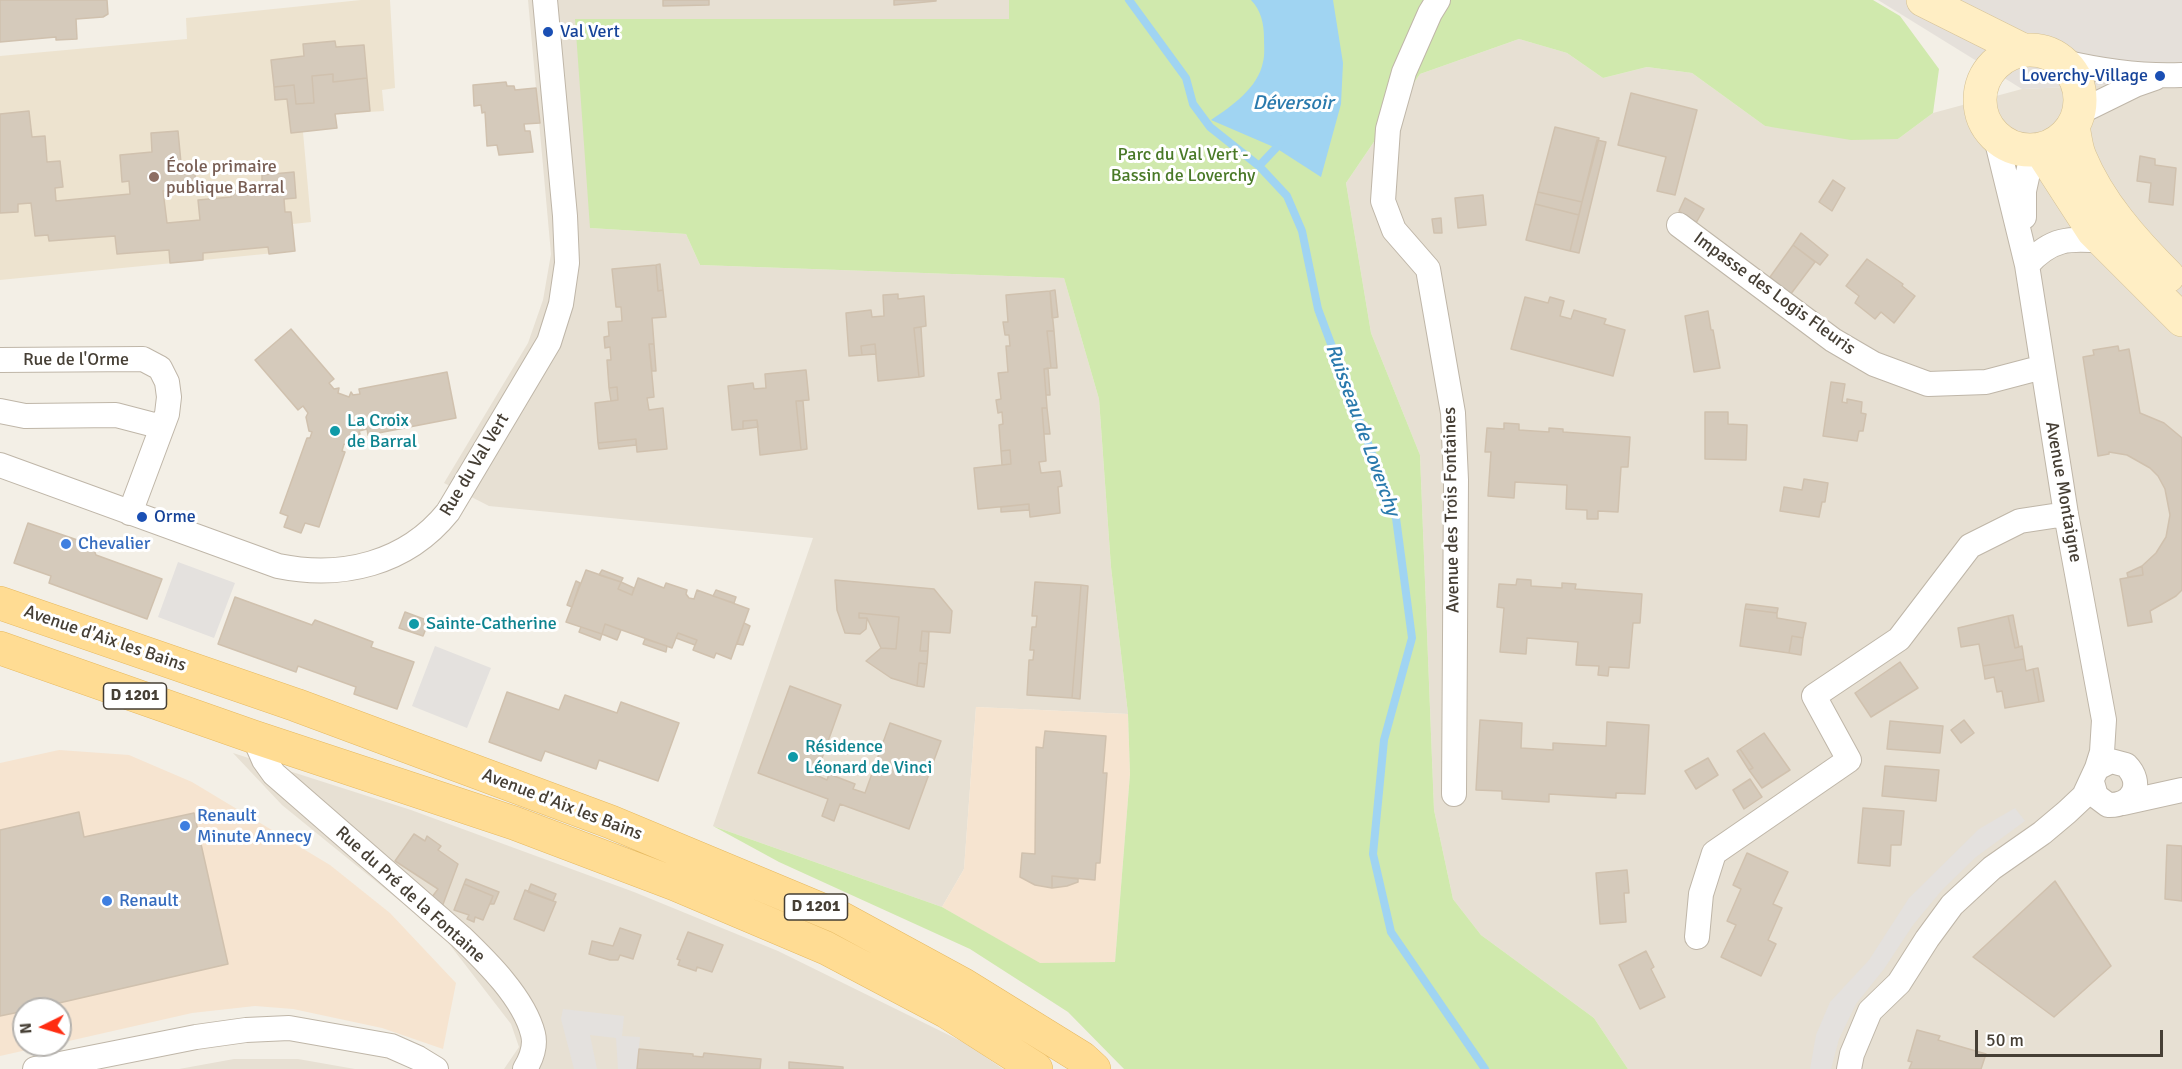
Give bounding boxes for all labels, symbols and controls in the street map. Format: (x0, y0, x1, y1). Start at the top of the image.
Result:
place label: Val Vert (560, 21, 620, 43)
marker: Val Vert (541, 25, 555, 39)
place label: Loverchy-Village (2021, 65, 2148, 87)
marker: Loverchy-Village (2153, 69, 2167, 83)
water label: Déversoir (1253, 92, 1333, 116)
park label: Parc du Val Vert - Bassin de Loverchy (1111, 144, 1255, 186)
place label: École primaire publique Barral (166, 156, 285, 198)
marker: École primaire publique Barral (147, 170, 161, 184)
street label: Impasse des Logis Fleuris (1689, 228, 1859, 360)
water label: Ruisseau de Loverchy (1320, 341, 1404, 519)
street label: Rue de l'Orme (23, 349, 129, 371)
street label: Avenue des Trois Fontaines (1439, 407, 1465, 613)
place label: La Croix de Barral (347, 410, 417, 452)
street label: Rue du Val Vert (436, 410, 514, 520)
street label: Avenue Montaigne (2040, 420, 2086, 564)
marker: La Croix de Barral (328, 424, 342, 438)
place label: Orme (154, 506, 196, 528)
marker: Orme (135, 510, 149, 524)
place label: Chevalier (78, 533, 150, 555)
marker: Chevalier (59, 537, 73, 551)
street label: Avenue d'Aix les Bains (21, 601, 189, 677)
place label: Sainte-Catherine (426, 613, 557, 635)
marker: Sainte-Catherine (407, 617, 421, 631)
road number: D 1201 (104, 683, 166, 709)
place label: Résidence Léonard de Vinci (805, 736, 932, 778)
marker: Résidence Léonard de Vinci (786, 750, 800, 764)
street label: Avenue d'Aix les Bains (479, 764, 645, 846)
place label: Renault Minute Annecy (197, 805, 312, 848)
marker: Renault Minute Annecy (178, 819, 192, 833)
street label: Rue du Pré de la Fontaine (331, 822, 489, 968)
place label: Renault (119, 890, 179, 912)
marker: Renault (100, 894, 114, 908)
road number: D 1201 (784, 894, 848, 920)
north arrow (12, 997, 72, 1057)
scale bar (1978, 1018, 2166, 1056)
text: N (16, 1022, 37, 1035)
text: 50 m (1986, 1029, 2024, 1051)

